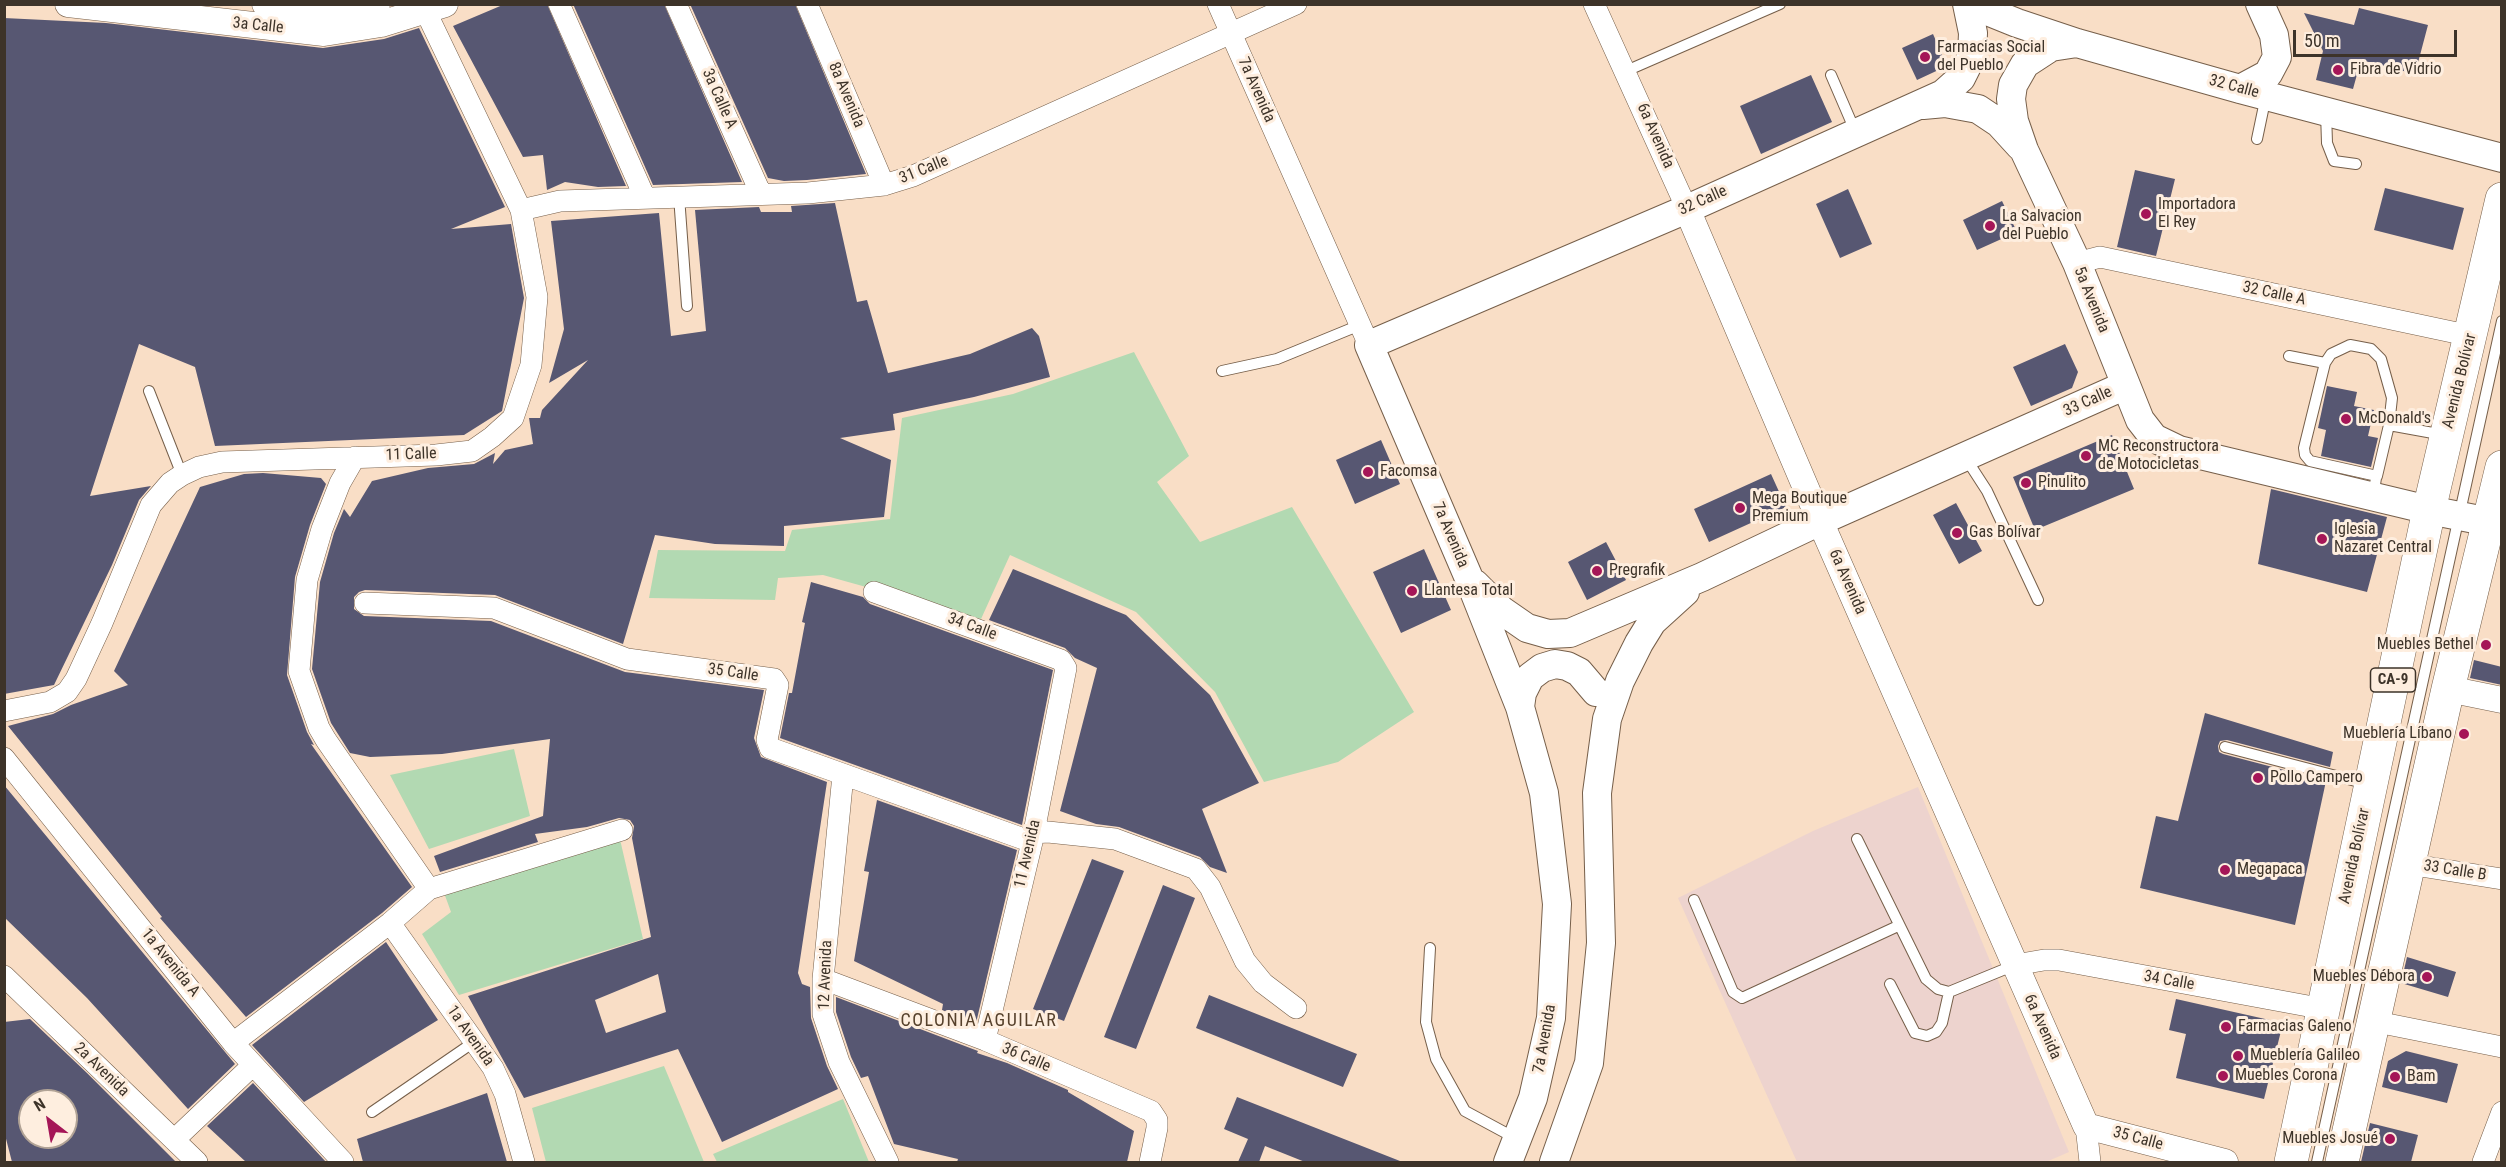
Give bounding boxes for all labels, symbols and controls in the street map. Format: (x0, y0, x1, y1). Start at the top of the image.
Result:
street label: 3a Calle (232, 14, 284, 38)
scale bar (2296, 18, 2460, 56)
text: 50 m (2304, 30, 2339, 51)
place label: Farmacias Social del Pueblo (1937, 38, 2045, 76)
marker: Farmacias Social del Pueblo (1918, 50, 1932, 64)
street label: 7a Avenida (1233, 54, 1279, 126)
street label: 8a Avenida (824, 59, 868, 131)
place label: Fibra de Vidrio (2350, 60, 2441, 80)
marker: Fibra de Vidrio (2331, 63, 2345, 77)
street label: 3a Calle A (697, 66, 741, 132)
street label: 32 Calle (2207, 71, 2261, 103)
street label: 6a Avenida (1632, 100, 1678, 172)
street label: 31 Calle (897, 152, 951, 188)
street label: 32 Calle (1676, 182, 1730, 220)
place label: Importadora El Rey (2158, 195, 2236, 233)
place label: La Salvacion del Pueblo (2002, 207, 2082, 245)
marker: Importadora El Rey (2139, 207, 2153, 221)
marker: La Salvacion del Pueblo (1983, 219, 1997, 233)
street label: 5a Avenida (2069, 264, 2113, 336)
street label: 32 Calle A (2241, 278, 2307, 310)
street label: Avenida Bolívar (2439, 332, 2481, 430)
street label: 33 Calle (2061, 383, 2115, 421)
place label: McDonald's (2358, 409, 2431, 429)
marker: McDonald's (2339, 412, 2353, 426)
place label: MC Reconstructora de Motocicletas (2098, 437, 2219, 475)
street label: 11 Calle (385, 445, 437, 465)
marker: MC Reconstructora de Motocicletas (2079, 449, 2093, 463)
place label: Facomsa (1380, 462, 1438, 482)
marker: Facomsa (1361, 465, 1375, 479)
place label: Pinulito (2038, 473, 2086, 493)
marker: Pinulito (2019, 476, 2033, 490)
place label: Mega Boutique Premium (1752, 489, 1847, 527)
street label: 7a Avenida (1428, 499, 1472, 571)
marker: Mega Boutique Premium (1733, 501, 1747, 515)
place label: Iglesia Nazaret Central (2334, 520, 2432, 558)
place label: Gas Bolívar (1969, 523, 2041, 543)
marker: Gas Bolívar (1950, 526, 1964, 540)
marker: Iglesia Nazaret Central (2315, 532, 2329, 546)
street label: 6a Avenida (1824, 546, 1870, 618)
place label: Pregrafik (1609, 561, 1665, 581)
marker: Pregrafik (1590, 564, 1604, 578)
place label: Llantesa Total (1424, 581, 1513, 601)
marker: Llantesa Total (1405, 584, 1419, 598)
street label: 34 Calle (945, 609, 999, 645)
place label: Muebles Bethel (2377, 635, 2474, 655)
marker: Muebles Bethel (2479, 638, 2493, 652)
street label: 35 Calle (706, 660, 760, 686)
road number: CA-9 (2370, 668, 2416, 692)
place label: Mueblería Líbano (2343, 724, 2452, 744)
marker: Mueblería Líbano (2457, 727, 2471, 741)
place label: Pollo Campero (2270, 768, 2363, 788)
marker: Pollo Campero (2251, 771, 2265, 785)
street label: Avenida Bolívar (2336, 806, 2374, 906)
street label: 11 Avenida (1011, 818, 1045, 890)
street label: 33 Calle B (2422, 857, 2488, 885)
place label: Megapaca (2237, 860, 2303, 880)
marker: Megapaca (2218, 863, 2232, 877)
street label: 1a Avenida A (137, 925, 203, 1001)
street label: 12 Avenida (815, 940, 837, 1010)
street label: 34 Calle (2142, 967, 2196, 995)
place label: Muebles Débora (2313, 967, 2415, 987)
marker: Muebles Débora (2420, 970, 2434, 984)
street label: 6a Avenida (2019, 991, 2065, 1063)
street label: 1a Avenida (442, 1002, 498, 1070)
street label: 7a Avenida (1530, 1003, 1560, 1075)
district label: COLONIA AGUILAR (901, 1010, 1057, 1032)
place label: Farmacias Galeno (2238, 1017, 2351, 1037)
marker: Farmacias Galeno (2219, 1020, 2233, 1034)
street label: 2a Avenida (69, 1039, 133, 1101)
street label: 36 Calle (999, 1039, 1053, 1077)
place label: Mueblería Galileo (2250, 1046, 2360, 1066)
marker: Mueblería Galileo (2231, 1049, 2245, 1063)
place label: Muebles Corona (2235, 1066, 2338, 1086)
place label: Bam (2407, 1067, 2435, 1087)
marker: Muebles Corona (2216, 1069, 2230, 1083)
marker: Bam (2388, 1070, 2402, 1084)
north arrow (18, 1089, 78, 1149)
text: N (30, 1094, 49, 1116)
street label: 35 Calle (2111, 1123, 2165, 1155)
place label: Muebles Josué (2282, 1129, 2378, 1149)
marker: Muebles Josué (2383, 1132, 2397, 1146)

